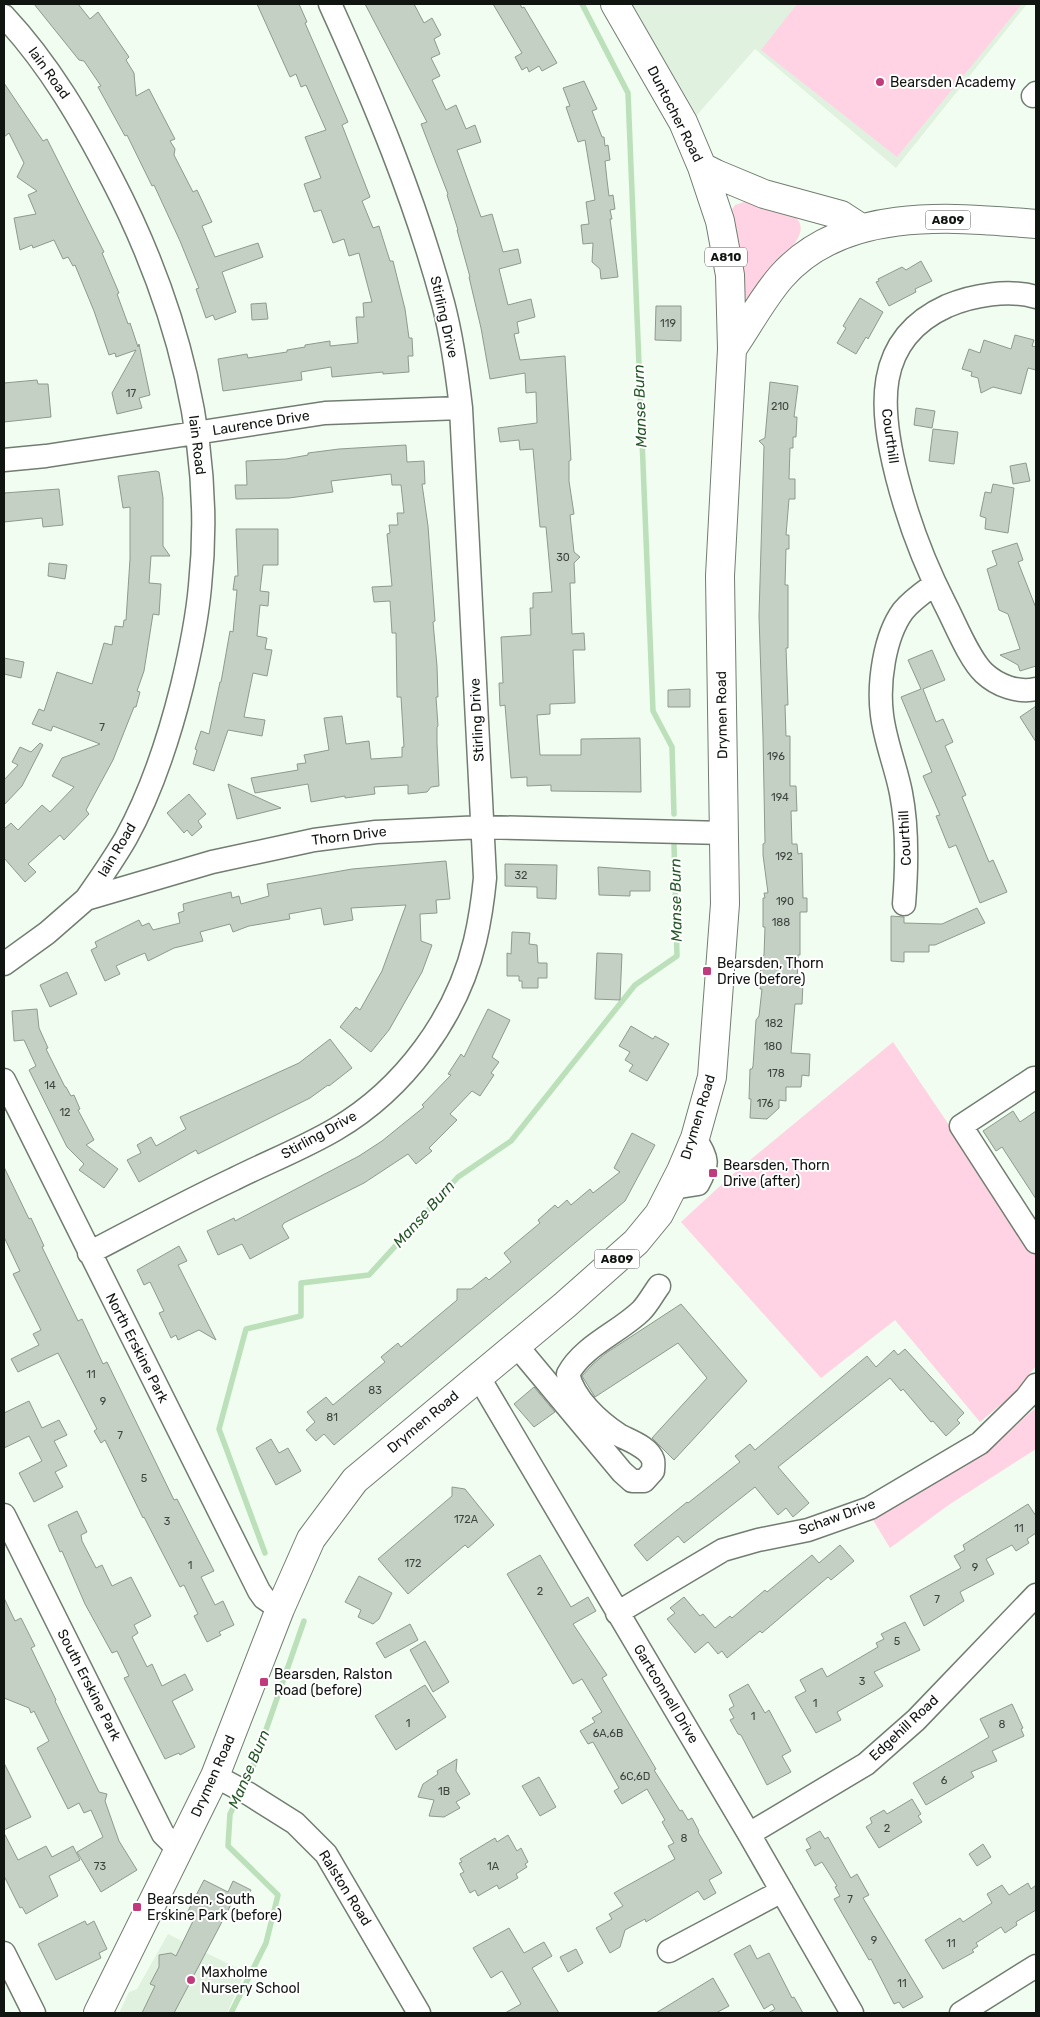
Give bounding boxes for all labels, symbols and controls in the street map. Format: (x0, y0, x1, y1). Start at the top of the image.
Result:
street label: Iain Road (24, 44, 74, 102)
street label: Duntocher Road (643, 63, 707, 165)
place label: Bearsden Academy (890, 74, 1016, 91)
marker: Bearsden Academy (874, 76, 886, 88)
road number: A809 (926, 210, 970, 230)
road number: A810 (705, 248, 747, 266)
street label: Stirling Drive (426, 274, 462, 360)
house number: 119 (660, 317, 676, 330)
water label: Manse Burn (630, 364, 650, 448)
house number: 17 (126, 387, 137, 400)
house number: 210 (771, 400, 789, 413)
street label: Laurence Drive (211, 407, 311, 439)
street label: Courthill (878, 407, 902, 465)
street label: Iain Road (185, 414, 209, 476)
house number: 30 (556, 551, 570, 564)
street label: Drymen Road (713, 671, 731, 759)
street label: Stirling Drive (466, 678, 488, 762)
house number: 7 (99, 721, 105, 734)
house number: 196 (767, 750, 785, 763)
house number: 194 (771, 791, 789, 804)
street label: Courthill (895, 810, 915, 866)
street label: Iain Road (94, 820, 140, 880)
street label: Thorn Drive (311, 823, 388, 849)
house number: 192 (775, 850, 793, 863)
water label: Manse Burn (666, 858, 686, 942)
house number: 32 (514, 869, 528, 882)
house number: 190 (776, 895, 794, 908)
house number: 188 (772, 916, 790, 929)
place label: Bearsden, Thorn Drive (before) (717, 955, 824, 988)
marker: Bearsden, Thorn Drive (before) (701, 965, 713, 977)
house number: 182 (765, 1017, 783, 1030)
house number: 180 (764, 1040, 782, 1053)
house number: 178 (767, 1067, 785, 1080)
street label: Drymen Road (677, 1072, 719, 1162)
house number: 14 (44, 1079, 56, 1092)
house number: 176 (757, 1097, 774, 1110)
house number: 12 (59, 1106, 71, 1119)
street label: Stirling Drive (278, 1107, 360, 1163)
place label: Bearsden, Thorn Drive (after) (723, 1157, 830, 1190)
marker: Bearsden, Thorn Drive (after) (707, 1167, 719, 1179)
water label: Manse Burn (389, 1177, 459, 1251)
road number: A809 (594, 1250, 640, 1268)
street label: North Erskine Park (102, 1290, 172, 1406)
house number: 11 (86, 1368, 96, 1381)
house number: 83 (368, 1384, 382, 1397)
street label: Drymen Road (384, 1387, 462, 1457)
house number: 9 (100, 1395, 106, 1408)
house number: 81 (326, 1411, 338, 1424)
house number: 7 (117, 1429, 123, 1442)
house number: 5 (141, 1472, 148, 1485)
street label: Schaw Drive (796, 1495, 878, 1539)
house number: 172A (454, 1513, 479, 1526)
house number: 3 (164, 1515, 171, 1528)
house number: 11 (1014, 1522, 1024, 1535)
house number: 172 (405, 1557, 421, 1570)
house number: 1 (188, 1559, 192, 1572)
house number: 9 (972, 1561, 978, 1574)
house number: 2 (537, 1585, 543, 1598)
house number: 7 (934, 1593, 940, 1606)
street label: South Erskine Park (53, 1626, 125, 1744)
house number: 5 (894, 1635, 901, 1648)
street label: Gartconnell Drive (630, 1641, 702, 1747)
place label: Bearsden, Ralston Road (before) (274, 1666, 392, 1699)
house number: 3 (859, 1675, 866, 1688)
marker: Bearsden, Ralston Road (before) (258, 1676, 270, 1688)
street label: Edgehill Road (866, 1692, 942, 1764)
house number: 1 (813, 1697, 817, 1710)
house number: 1 (751, 1710, 755, 1723)
house number: 1 (406, 1717, 410, 1730)
house number: 8 (999, 1718, 1006, 1731)
water label: Manse Burn (224, 1727, 274, 1811)
house number: 6A,6B (593, 1727, 623, 1740)
street label: Drymen Road (187, 1732, 239, 1820)
house number: 6C,6D (620, 1770, 650, 1783)
house number: 6 (941, 1774, 948, 1787)
house number: 1B (438, 1785, 450, 1798)
house number: 2 (884, 1822, 890, 1835)
house number: 8 (681, 1832, 688, 1845)
street label: Ralston Road (315, 1847, 375, 1929)
house number: 73 (94, 1860, 107, 1873)
house number: 1A (487, 1860, 500, 1873)
place label: Bearsden, South Erskine Park (before) (147, 1891, 282, 1924)
house number: 7 (847, 1893, 853, 1906)
marker: Bearsden, South Erskine Park (before) (131, 1901, 143, 1913)
house number: 9 (871, 1934, 877, 1947)
house number: 11 (946, 1937, 956, 1950)
place label: Maxholme Nursery School (201, 1964, 300, 1997)
marker: Maxholme Nursery School (185, 1974, 197, 1986)
house number: 11 (897, 1977, 907, 1990)

